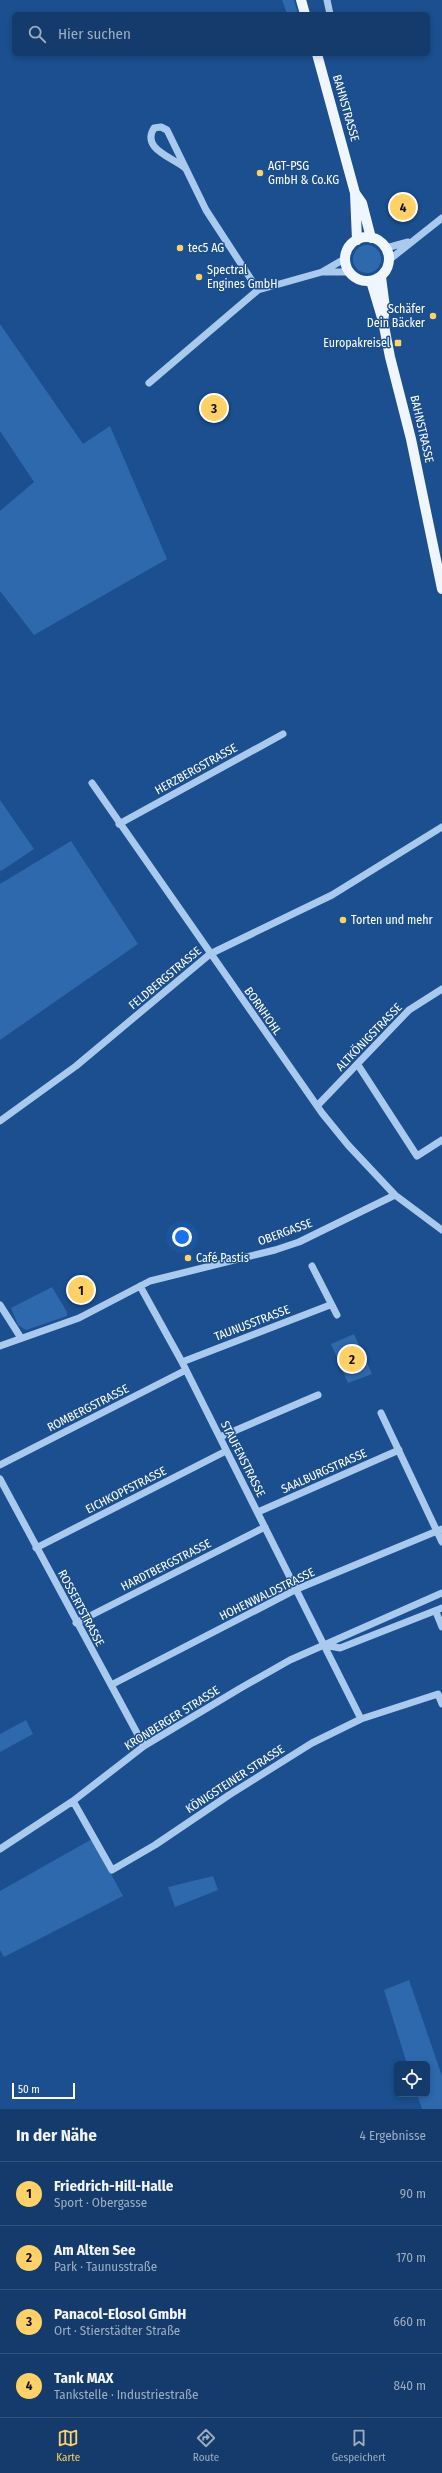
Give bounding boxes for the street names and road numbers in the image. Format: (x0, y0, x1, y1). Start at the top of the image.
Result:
street label: BAHNSTRASSE (330, 73, 362, 143)
street label: BAHNSTRASSE (407, 394, 437, 464)
street label: HERZBERGSTRASSE (152, 740, 240, 797)
street label: FELDBERGSTRASSE (126, 943, 204, 1012)
street label: BORNHOHL (241, 984, 285, 1038)
street label: ALTKÖNIGSTRASSE (332, 999, 405, 1074)
street label: OBERGASSE (256, 1216, 314, 1248)
street label: TAUNUSSTRASSE (212, 1302, 292, 1344)
street label: ROMBERGSTRASSE (45, 1381, 131, 1435)
street label: STAUFENSTRASSE (218, 1419, 268, 1500)
street label: SAALBURGSTRASSE (279, 1446, 369, 1496)
street label: EICHKOPFSTRASSE (83, 1463, 169, 1516)
street label: HARDTBERGSTRASSE (119, 1536, 214, 1594)
street label: HOHENWALDSTRASSE (217, 1565, 317, 1623)
street label: ROSSERTSTRASSE (55, 1567, 107, 1649)
street label: KRONBERGER STRASSE (122, 1683, 222, 1753)
street label: KÖNIGSTEINER STRASSE (182, 1740, 287, 1816)

